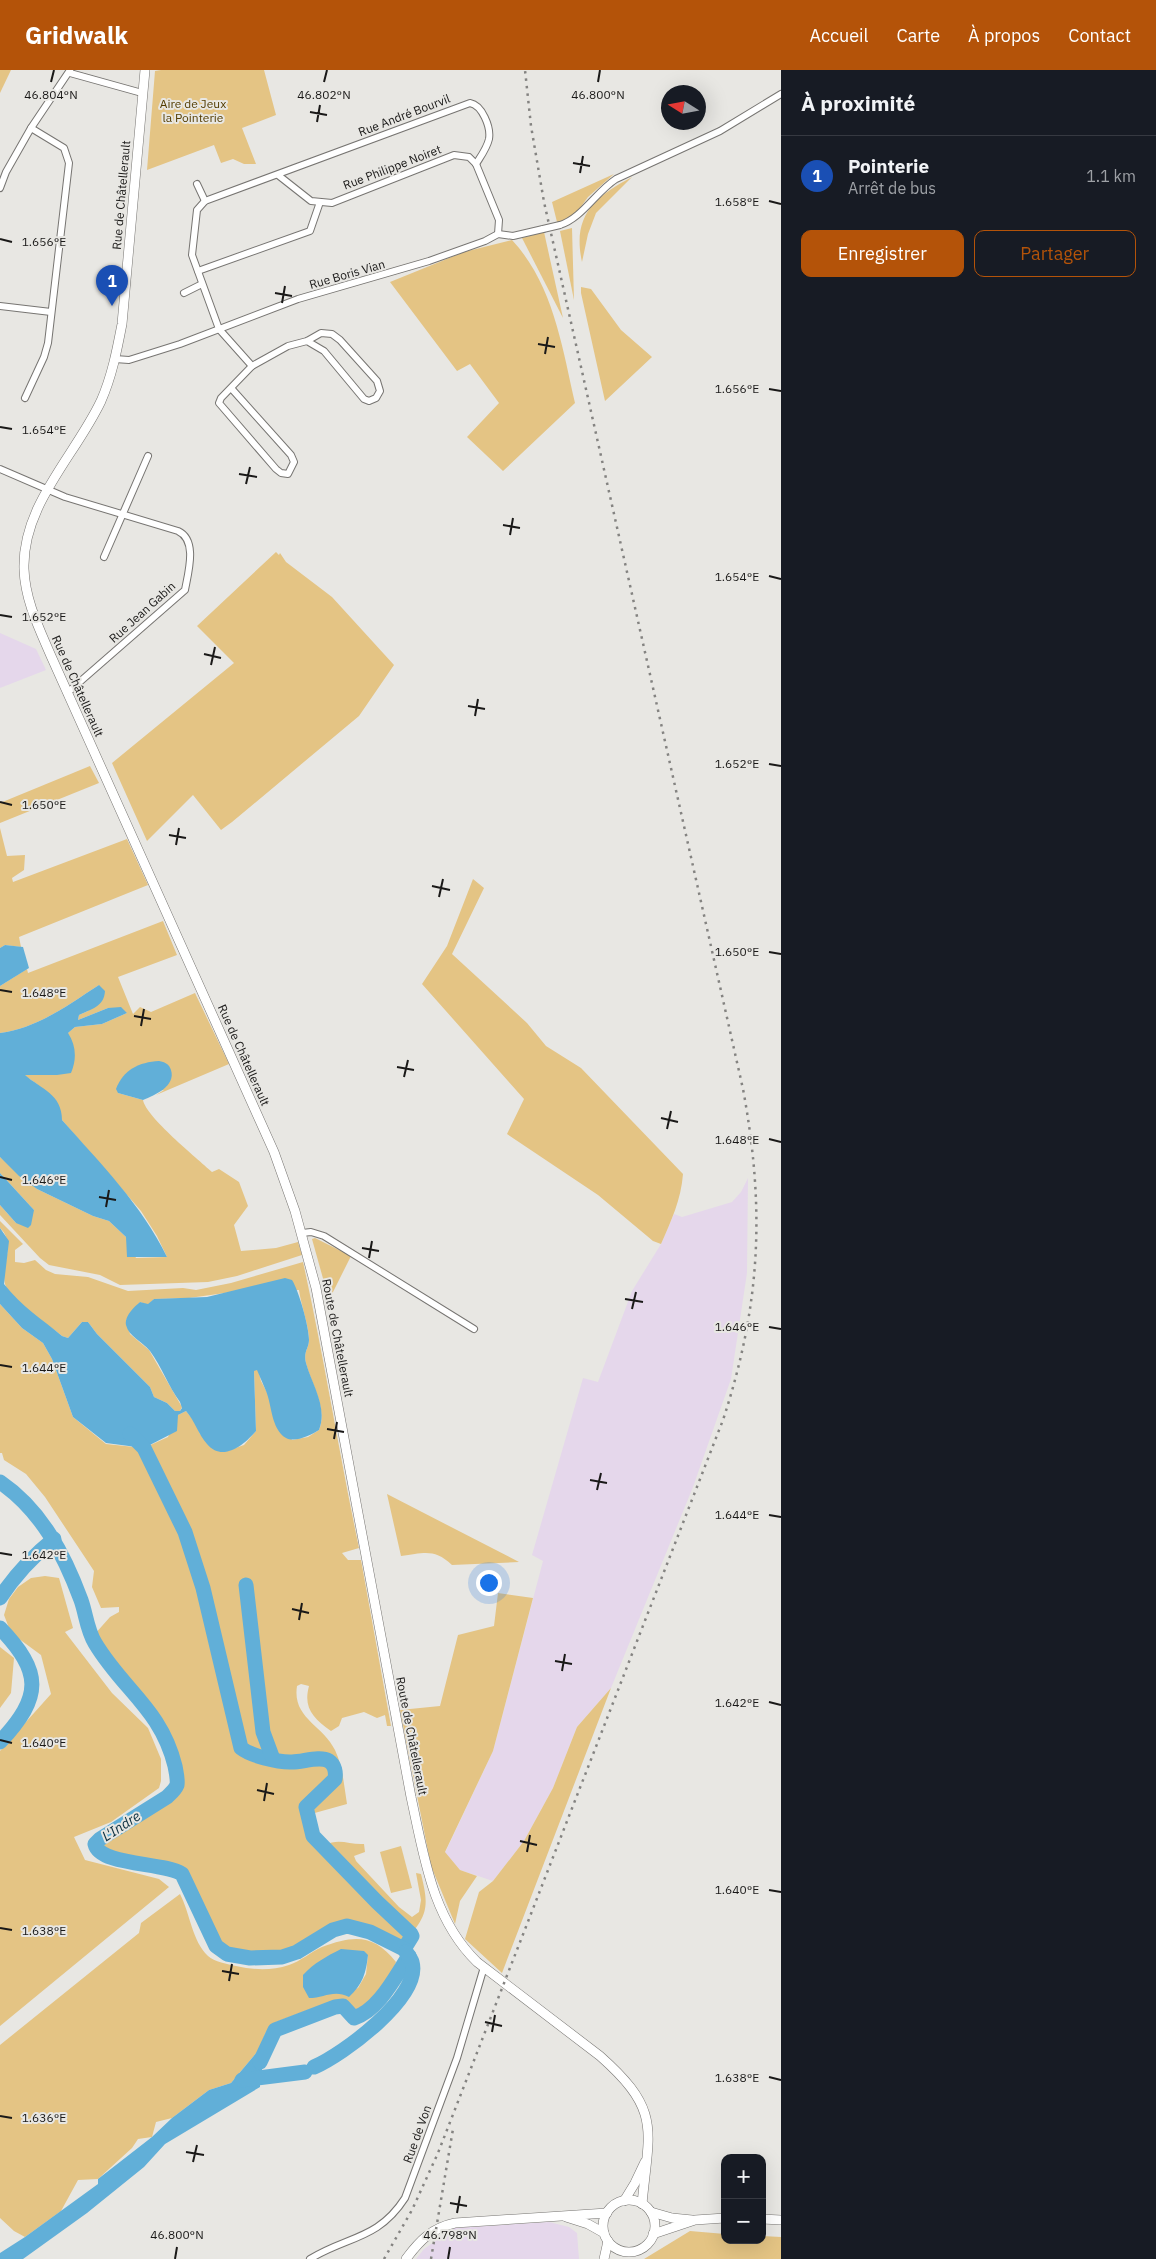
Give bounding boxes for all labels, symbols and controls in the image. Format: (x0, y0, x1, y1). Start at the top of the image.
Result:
text: Gridwalk (25, 19, 128, 51)
text: Accueil (809, 24, 868, 47)
text: Carte (896, 24, 940, 47)
text: À propos (968, 24, 1040, 47)
text: Contact (1068, 24, 1131, 47)
north arrow (661, 85, 706, 130)
text: 46.804°N (24, 87, 78, 102)
text: 46.802°N (297, 87, 351, 102)
text: 46.800°N (571, 87, 625, 102)
text: À proximité (801, 89, 915, 117)
street label: Rue André Bourvil (356, 91, 452, 139)
park label: Aire de Jeux la Pointerie (160, 96, 226, 125)
street label: Rue de Châtellerault (109, 140, 133, 250)
street label: Rue Philippe Noiret (341, 141, 443, 193)
text: Pointerie (848, 154, 929, 178)
text: 1 (812, 166, 822, 186)
text: 1.1 km (1086, 166, 1136, 186)
text: Arrêt de bus (848, 178, 936, 198)
text: 1.658°E (715, 194, 759, 209)
button: Enregistrer (801, 230, 964, 277)
button: Partager (974, 230, 1136, 277)
text: 1.656°E (22, 234, 66, 249)
street label: Rue Boris Vian (307, 256, 387, 292)
pin: 1 (96, 265, 128, 306)
text: 1.656°E (715, 381, 759, 396)
text: 1.654°E (22, 422, 66, 437)
text: 1.654°E (715, 569, 759, 584)
street label: Rue Jean Gabin (106, 578, 178, 646)
text: 1.652°E (22, 609, 66, 624)
street label: Rue de Châtellerault (49, 633, 107, 739)
text: 1.652°E (715, 756, 759, 771)
text: 1.650°E (22, 797, 66, 812)
text: 1.650°E (715, 944, 759, 959)
text: 1.648°E (22, 985, 66, 1000)
street label: Rue de Châtellerault (215, 1002, 273, 1108)
text: 1.648°E (715, 1132, 759, 1147)
text: 1.646°E (22, 1172, 66, 1187)
street label: Route de Châtellerault (319, 1277, 357, 1399)
text: 1.646°E (715, 1319, 759, 1334)
text: 1.644°E (22, 1360, 66, 1375)
text: 1.644°E (715, 1507, 759, 1522)
text: 1.642°E (22, 1547, 66, 1562)
your location (476, 1570, 502, 1596)
street label: Route de Châtellerault (393, 1675, 431, 1797)
text: 1.642°E (715, 1695, 759, 1710)
text: 1.640°E (22, 1735, 66, 1750)
water label: L'Indre (98, 1807, 144, 1845)
text: 1.640°E (715, 1882, 759, 1897)
text: 1.638°E (22, 1923, 66, 1938)
text: 1.638°E (715, 2070, 759, 2085)
street label: Rue de Von (400, 2103, 434, 2165)
text: 1.636°E (22, 2110, 66, 2125)
map controls (721, 2154, 766, 2244)
button: + (721, 2154, 766, 2199)
button: − (721, 2199, 766, 2244)
text: 46.800°N (150, 2227, 204, 2242)
text: 46.798°N (423, 2227, 477, 2242)

